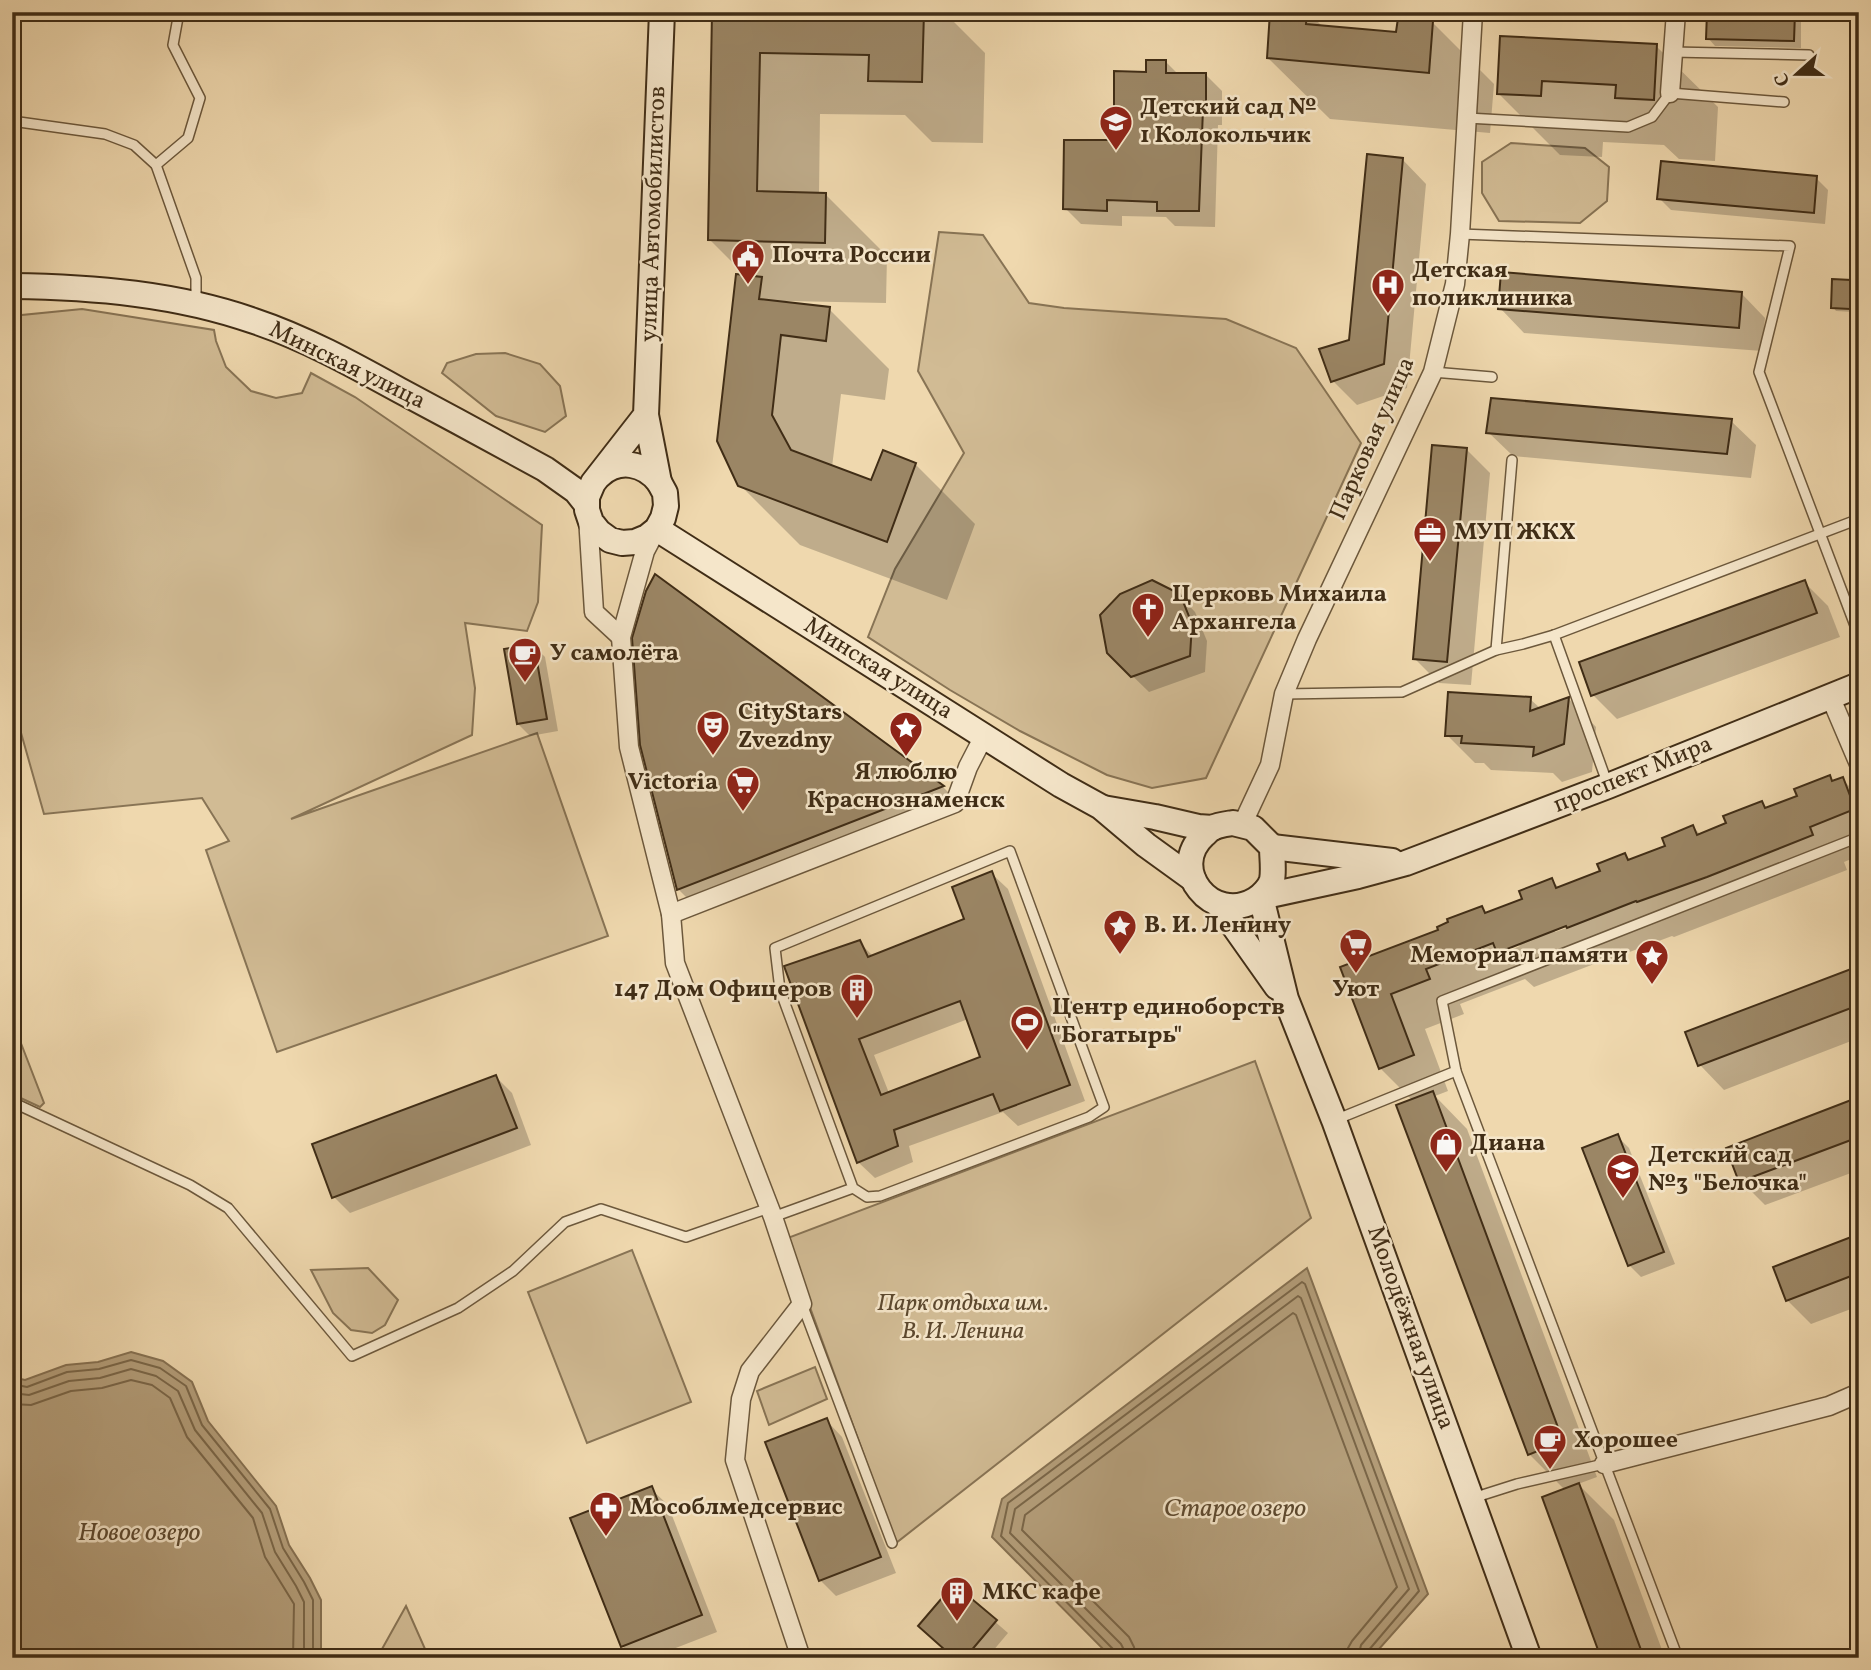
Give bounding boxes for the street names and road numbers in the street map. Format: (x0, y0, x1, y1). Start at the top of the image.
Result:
street label: улица Автомобилистов (633, 85, 675, 343)
street label: Минская улица (263, 313, 431, 419)
street label: Парковая улица (1322, 352, 1424, 526)
street label: Минская улица (797, 609, 959, 729)
street label: проспект Мира (1548, 728, 1718, 822)
street label: Молодёжная улица (1357, 1221, 1463, 1435)

